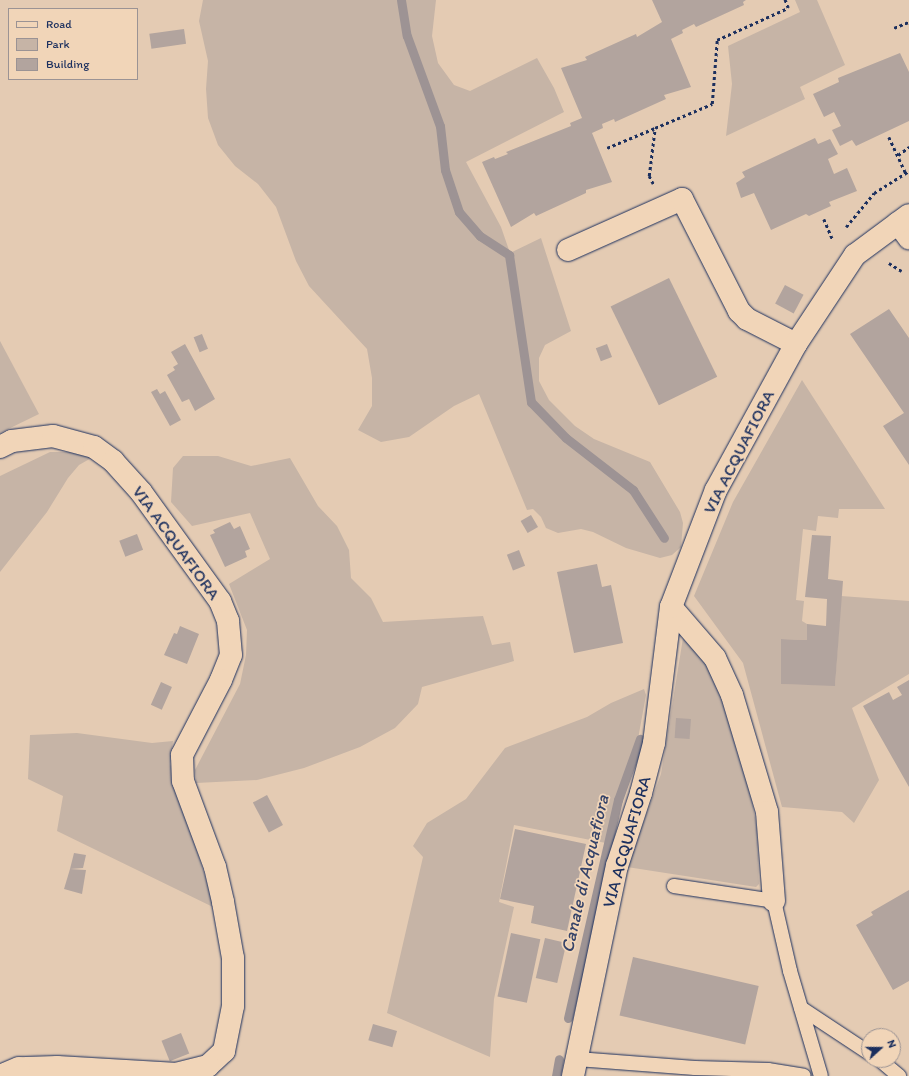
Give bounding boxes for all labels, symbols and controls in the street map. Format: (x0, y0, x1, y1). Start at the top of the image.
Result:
legend (8, 8, 138, 80)
text: Road (46, 17, 72, 31)
text: Park (46, 37, 70, 51)
text: Building (46, 57, 89, 71)
street label: VIA ACQUAFIORA (699, 387, 779, 517)
street label: VIA ACQUAFIORA (128, 482, 224, 604)
street label: VIA ACQUAFIORA (599, 774, 655, 910)
water label: Canale di Acquafiora (556, 793, 614, 955)
north arrow (861, 1028, 901, 1068)
text: N (884, 1038, 899, 1050)

